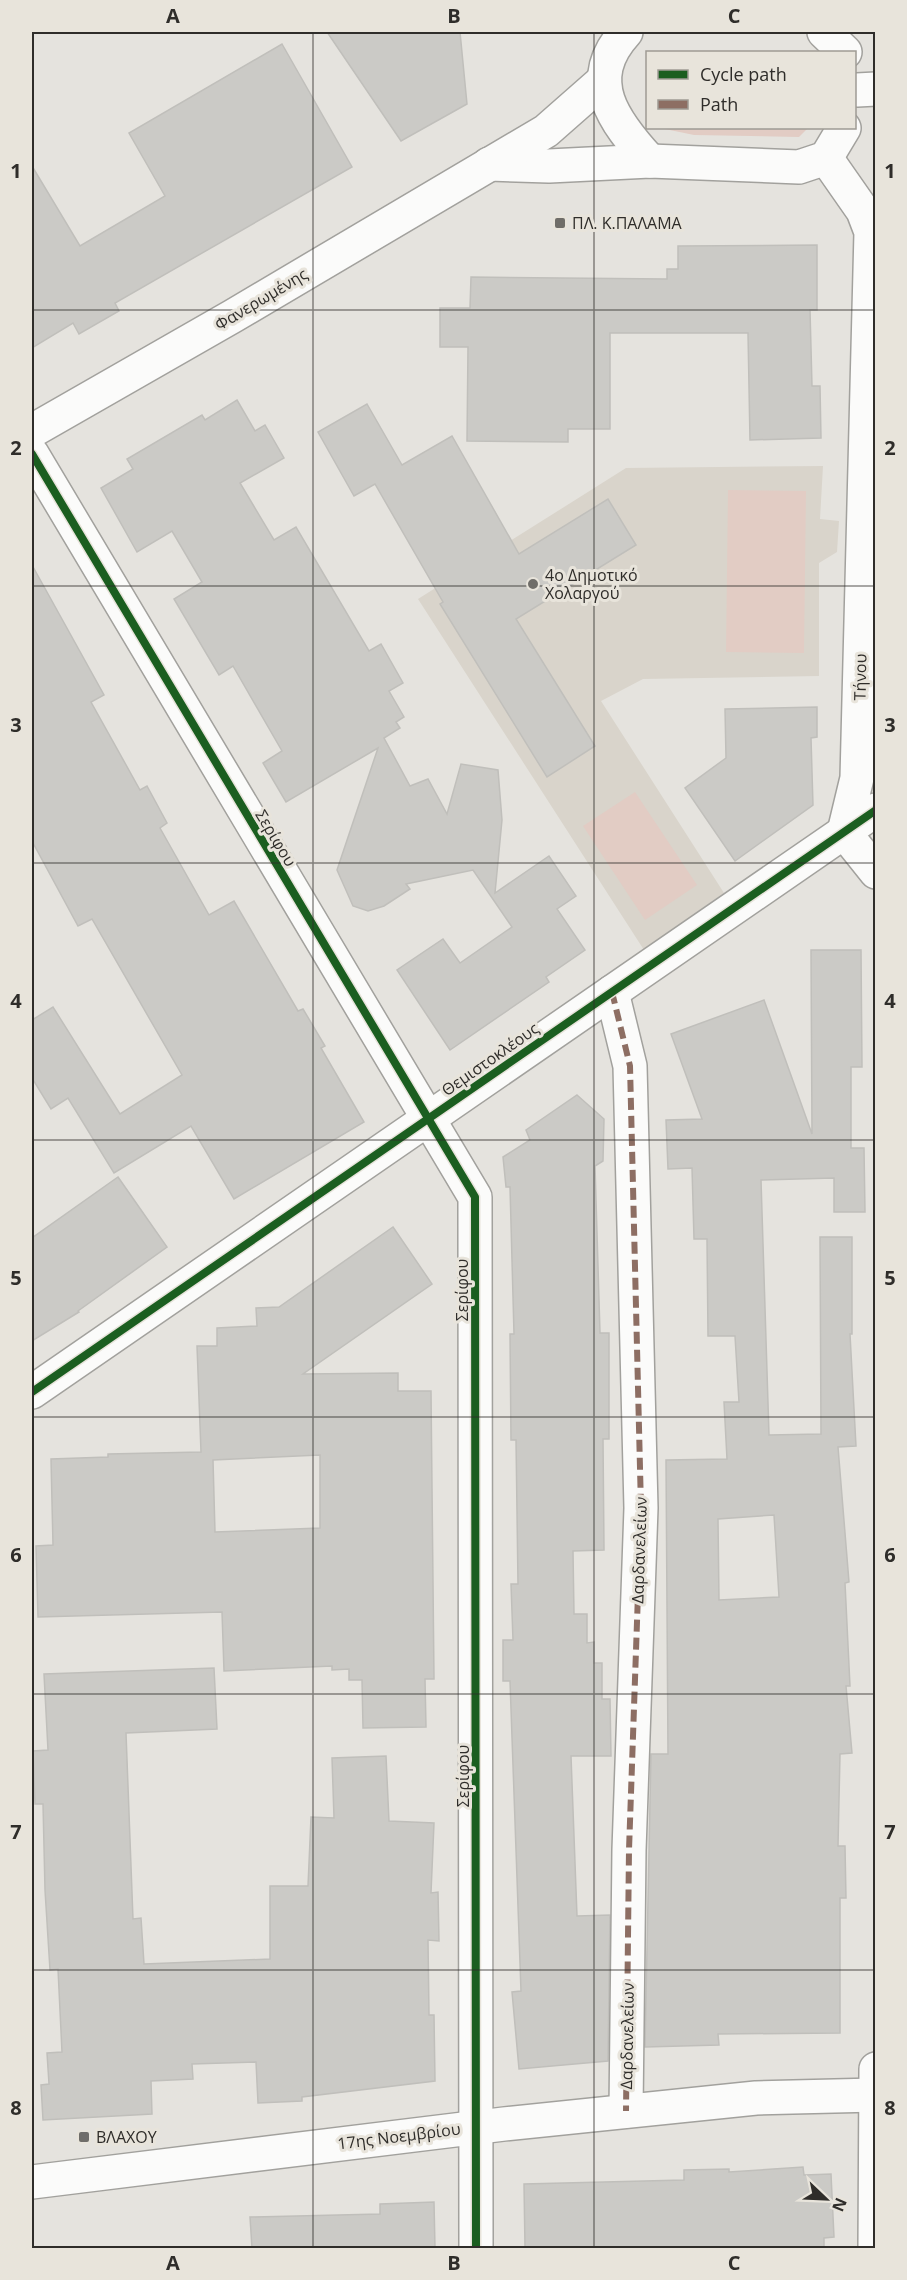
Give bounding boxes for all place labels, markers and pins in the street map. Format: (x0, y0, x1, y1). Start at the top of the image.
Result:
place label: ΠΛ. Κ.ΠΑΛΑΜΑ (572, 212, 683, 234)
marker: ΠΛ. Κ.ΠΑΛΑΜΑ (553, 216, 567, 230)
place label: 4ο Δημοτικό Χολαργού (545, 564, 638, 604)
marker: 4ο Δημοτικό Χολαργού (526, 577, 540, 591)
place label: ΒΛΑΧΟΥ (96, 2126, 157, 2148)
marker: ΒΛΑΧΟΥ (77, 2130, 91, 2144)

